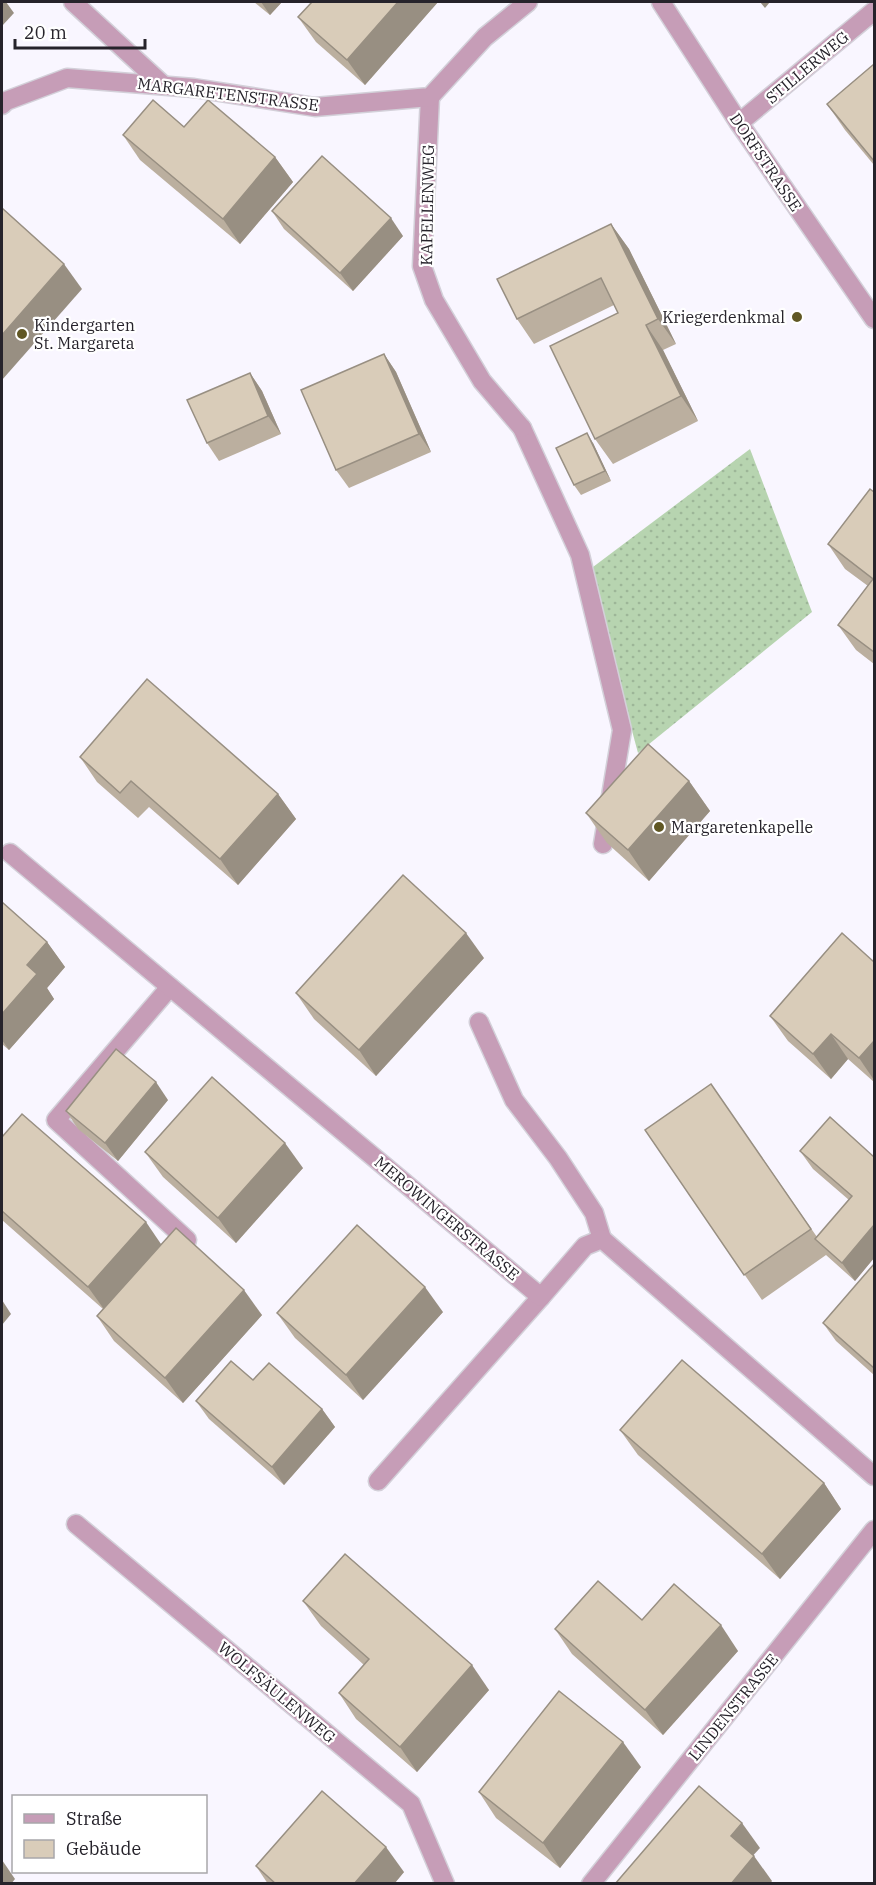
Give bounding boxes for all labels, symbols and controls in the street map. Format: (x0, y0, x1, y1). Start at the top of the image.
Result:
scale bar (15, 12, 146, 50)
text: 20 m (24, 21, 67, 44)
street label: STILLERWEG (761, 27, 853, 107)
street label: MARGARETENSTRASSE (136, 73, 320, 115)
street label: DORFSTRASSE (726, 109, 806, 215)
street label: KAPELLENWEG (416, 144, 438, 266)
place label: Kriegerdenkmal (662, 307, 785, 327)
marker: Kriegerdenkmal (790, 310, 804, 324)
place label: Kindergarten St. Margareta (34, 315, 135, 353)
marker: Kindergarten St. Margareta (15, 327, 29, 341)
place label: Margaretenkapelle (671, 817, 813, 837)
marker: Margaretenkapelle (652, 820, 666, 834)
street label: MEROWINGERSTRASSE (371, 1152, 523, 1284)
street label: WOLFSÄULENWEG (214, 1637, 340, 1747)
street label: LINDENSTRASSE (684, 1649, 782, 1765)
legend (12, 1795, 207, 1873)
text: Straße (66, 1807, 122, 1830)
text: Gebäude (66, 1837, 141, 1860)

